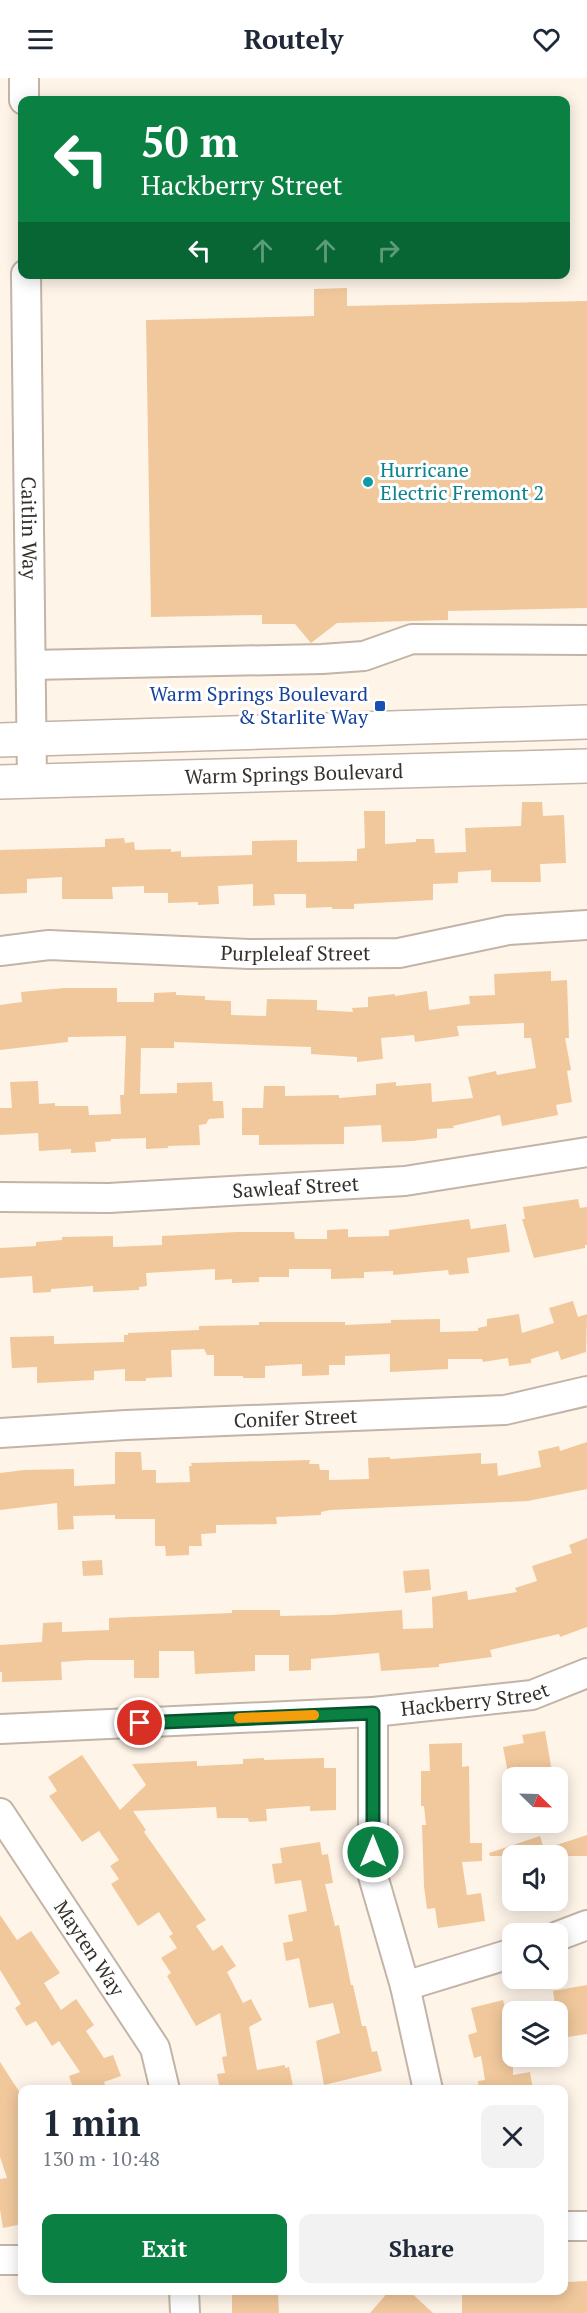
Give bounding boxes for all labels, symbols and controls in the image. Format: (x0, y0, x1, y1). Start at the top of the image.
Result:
text: Routely (244, 21, 343, 57)
icon: menu (24, 23, 57, 56)
icon: heart (530, 23, 563, 56)
text: 50 m (141, 113, 239, 169)
icon: left (42, 120, 120, 198)
text: Hackberry Street (141, 167, 343, 203)
icon: left (183, 234, 216, 267)
icon: ahead (246, 234, 279, 267)
icon: ahead (309, 234, 342, 267)
icon: right (372, 234, 405, 267)
place label: Hurricane Electric Fremont 2 (380, 456, 544, 506)
marker: Hurricane Electric Fremont 2 (361, 475, 375, 489)
street label: Caitlin Way (15, 476, 44, 580)
place label: Warm Springs Boulevard & Starlite Way (149, 680, 369, 730)
marker: Warm Springs Boulevard & Starlite Way (373, 699, 387, 713)
street label: Warm Springs Boulevard (184, 757, 404, 790)
street label: Purpleleaf Street (220, 939, 371, 967)
street label: Sawleaf Street (232, 1170, 360, 1204)
street label: Conifer Street (233, 1402, 359, 1434)
street label: Hackberry Street (399, 1675, 554, 1722)
pin (114, 1697, 165, 1748)
icon: arrive (123, 1706, 156, 1739)
north arrow (502, 1767, 568, 1833)
map controls (502, 1767, 568, 2067)
position arrow (341, 1820, 405, 1884)
button: sound (502, 1845, 568, 1911)
street label: Mayten Way (48, 1895, 132, 2002)
button: search (502, 1923, 568, 1989)
button: layers (502, 2001, 568, 2067)
text: 1 min (42, 2099, 140, 2146)
button: close (481, 2105, 544, 2168)
text: 130 m · 10:48 (42, 2145, 160, 2172)
button: Exit (42, 2214, 287, 2283)
button: Share (299, 2214, 544, 2283)

